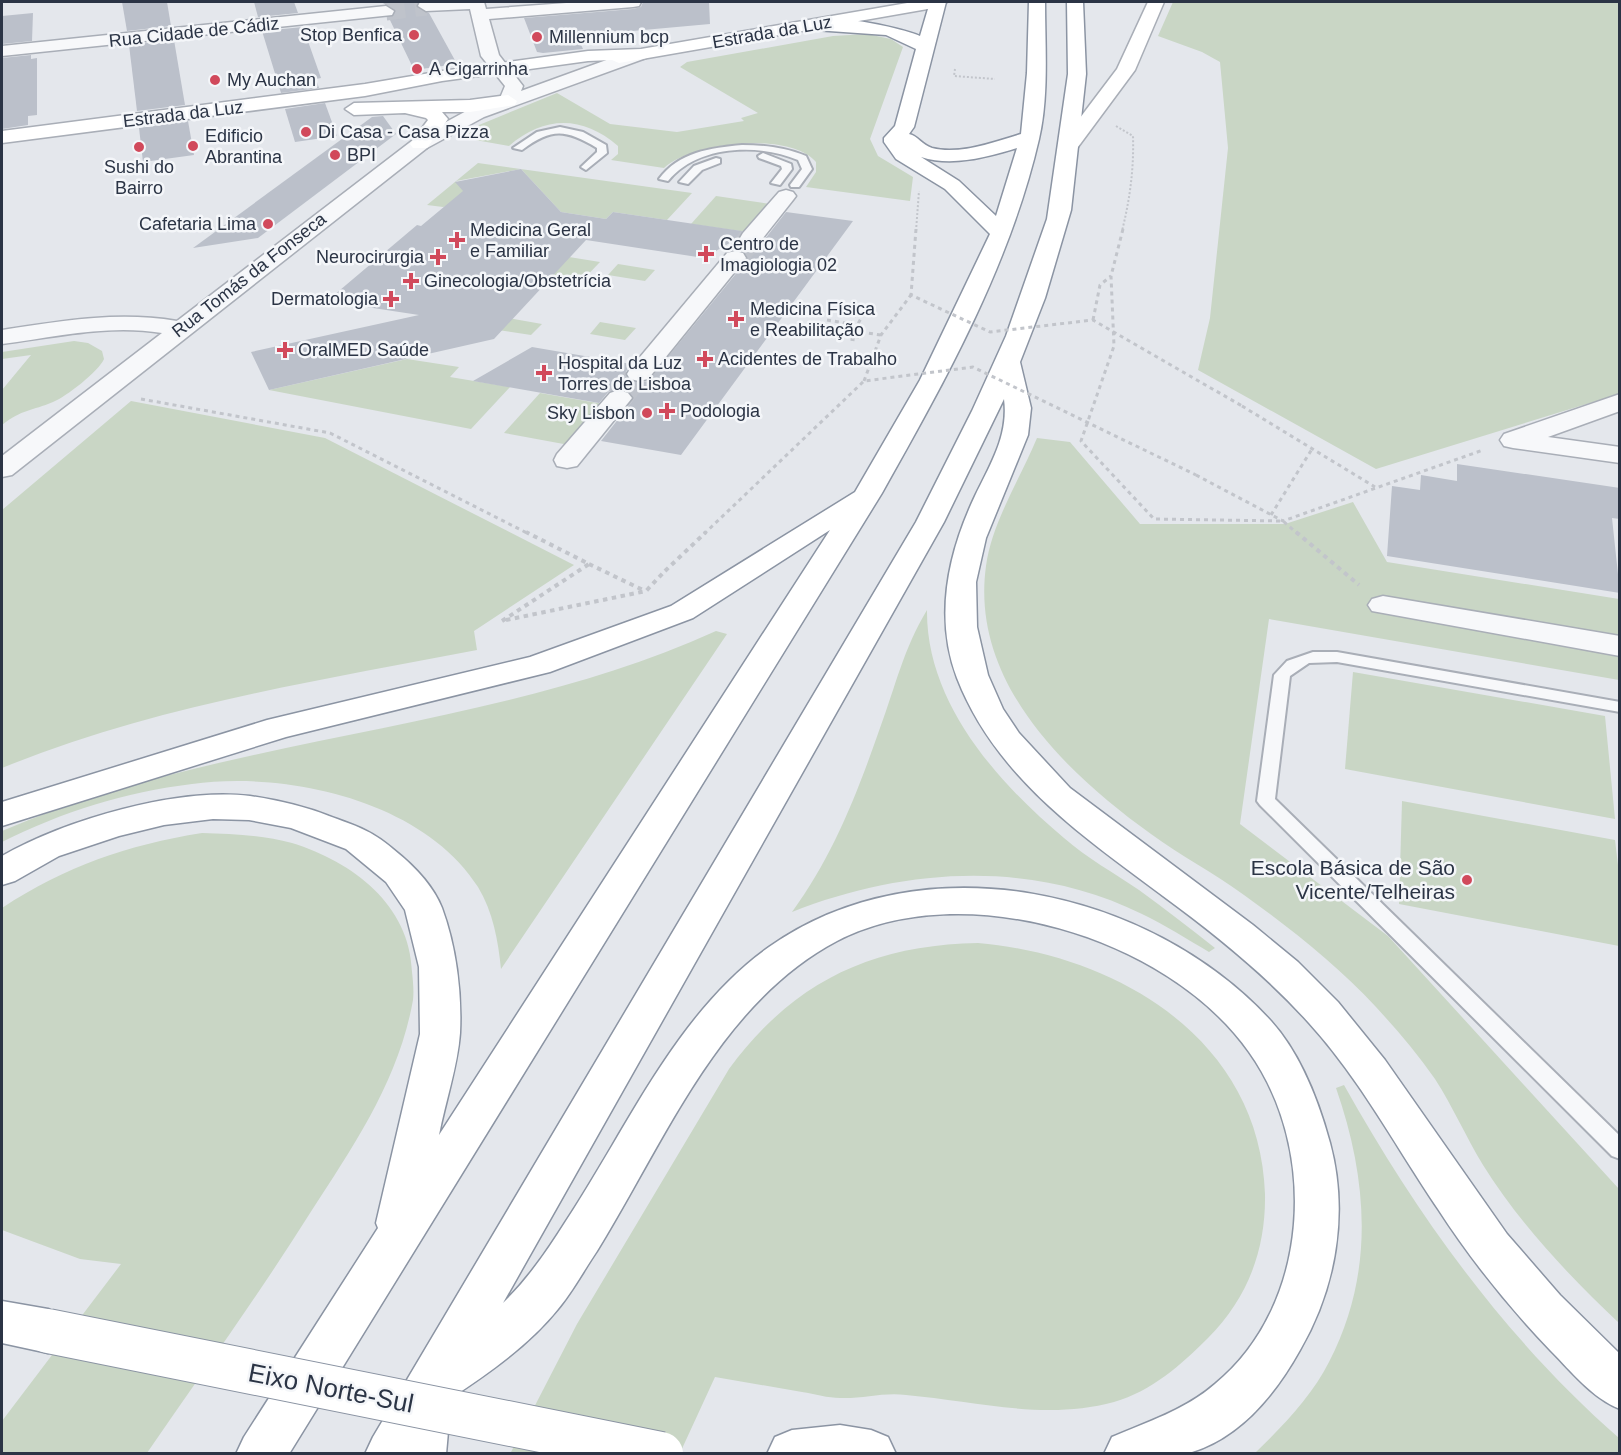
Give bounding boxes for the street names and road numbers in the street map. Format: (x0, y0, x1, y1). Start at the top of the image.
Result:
street label: Estrada da Luz (711, 12, 833, 52)
street label: Rua Cidade de Cádiz (108, 13, 280, 51)
street label: Estrada da Luz (122, 97, 244, 131)
street label: Rua Tomás da Fonseca (168, 208, 331, 341)
street label: Eixo Norte-Sul (246, 1357, 416, 1419)

